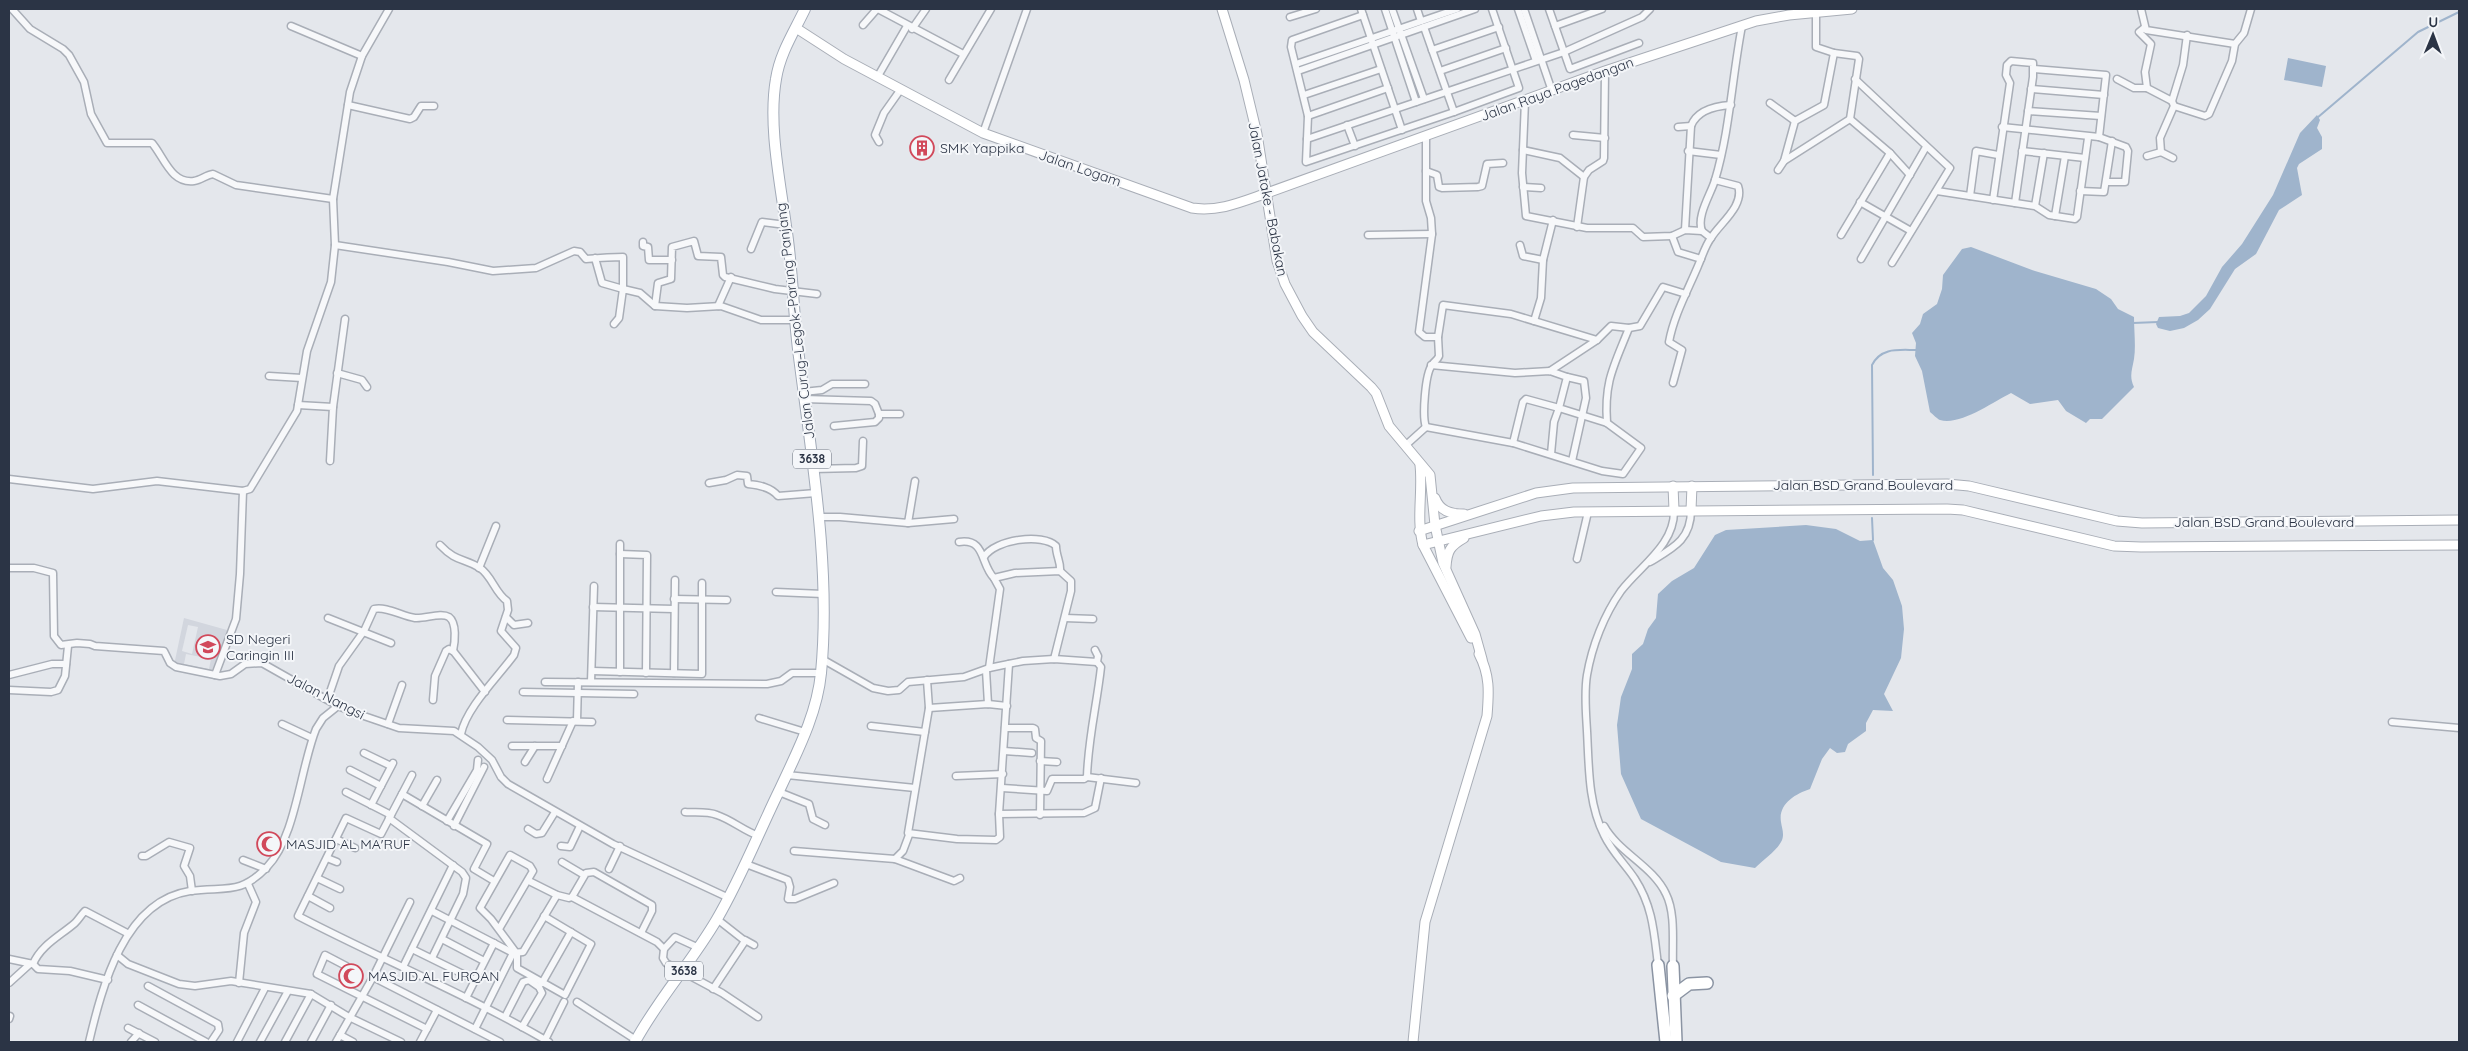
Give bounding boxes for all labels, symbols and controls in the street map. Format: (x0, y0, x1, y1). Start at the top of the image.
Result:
north arrow (2408, 10, 2458, 60)
text: U (2428, 13, 2438, 31)
street label: Jalan Raya Pagedangan (1478, 53, 1636, 125)
street label: Jalan Jatake - Babakan (1244, 120, 1292, 278)
building icon: SMK Yappika (909, 135, 935, 161)
place label: SMK Yappika (940, 139, 1024, 157)
street label: Jalan Logam (1036, 146, 1124, 190)
street label: Jalan Curug–Legok–Parung Panjang (772, 202, 818, 440)
road number: 3638 (793, 449, 831, 468)
street label: Jalan BSD Grand Boulevard (1773, 476, 1953, 494)
street label: Jalan BSD Grand Boulevard (2174, 513, 2354, 531)
place label: SD Negeri Caringin III (226, 630, 294, 664)
school or university icon: SD Negeri Caringin III (195, 634, 221, 660)
street label: Jalan Nangsi (284, 669, 368, 723)
mosque icon: MASJID AL MA'RUF (256, 831, 282, 857)
place label: MASJID AL MA'RUF (286, 835, 411, 853)
road number: 3638 (665, 961, 703, 980)
mosque icon: MASJID AL FURQAN (338, 963, 364, 989)
place label: MASJID AL FURQAN (368, 967, 499, 985)

